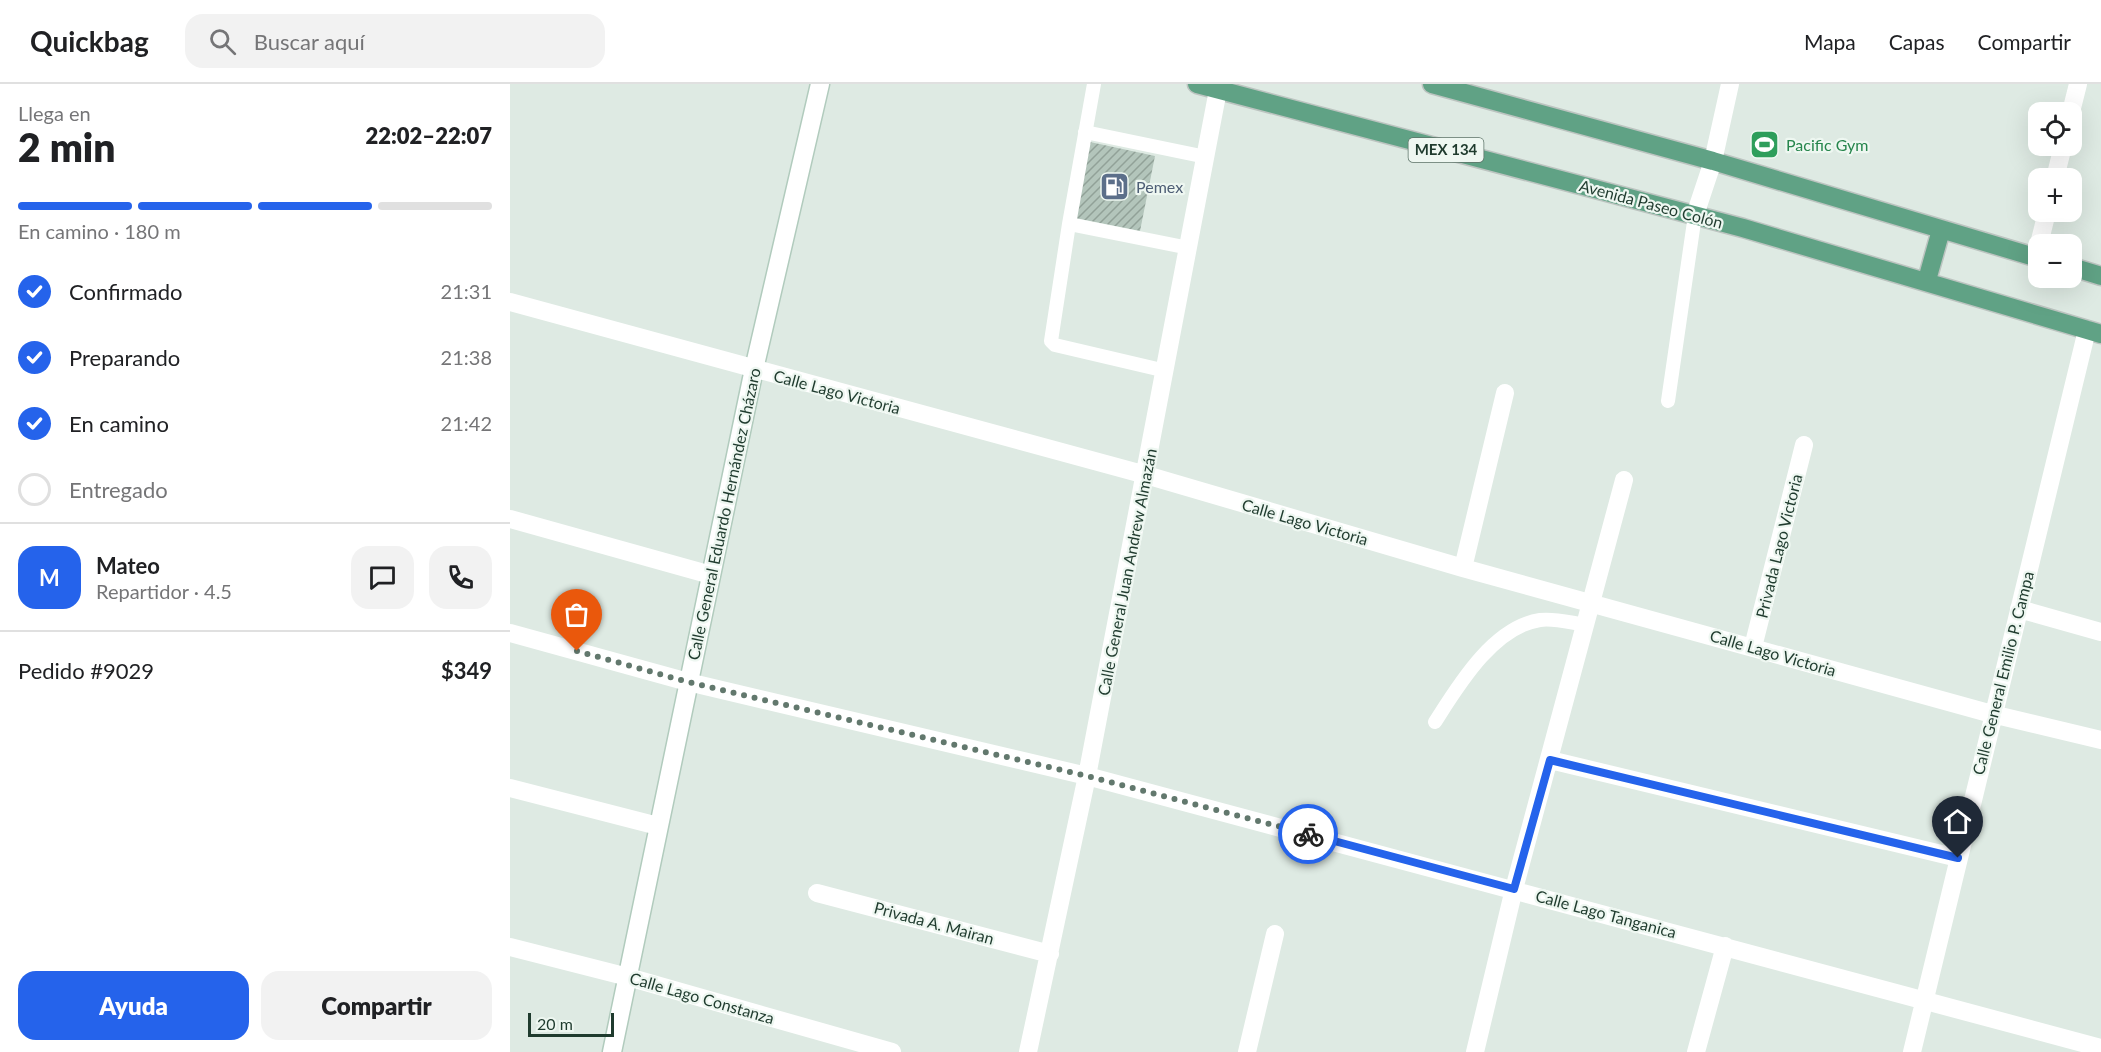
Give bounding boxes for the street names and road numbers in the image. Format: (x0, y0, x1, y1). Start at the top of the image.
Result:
road number: MEX 134 (1408, 138, 1484, 162)
street label: Avenida Paseo Colón (1577, 175, 1725, 232)
street label: Calle Lago Victoria (772, 365, 903, 418)
street label: Calle General Eduardo Hernández Cházaro (683, 366, 764, 662)
street label: Calle General Juan Andrew Almazán (1093, 447, 1160, 697)
street label: Privada Lago Victoria (1751, 472, 1806, 620)
street label: Calle Lago Victoria (1240, 494, 1370, 549)
street label: Calle General Emilio P. Campa (1968, 569, 2037, 777)
street label: Calle Lago Victoria (1708, 625, 1838, 680)
street label: Calle Lago Tanganica (1534, 886, 1679, 941)
street label: Privada A. Mairan (872, 897, 996, 948)
street label: Calle Lago Constanza (628, 968, 777, 1027)

